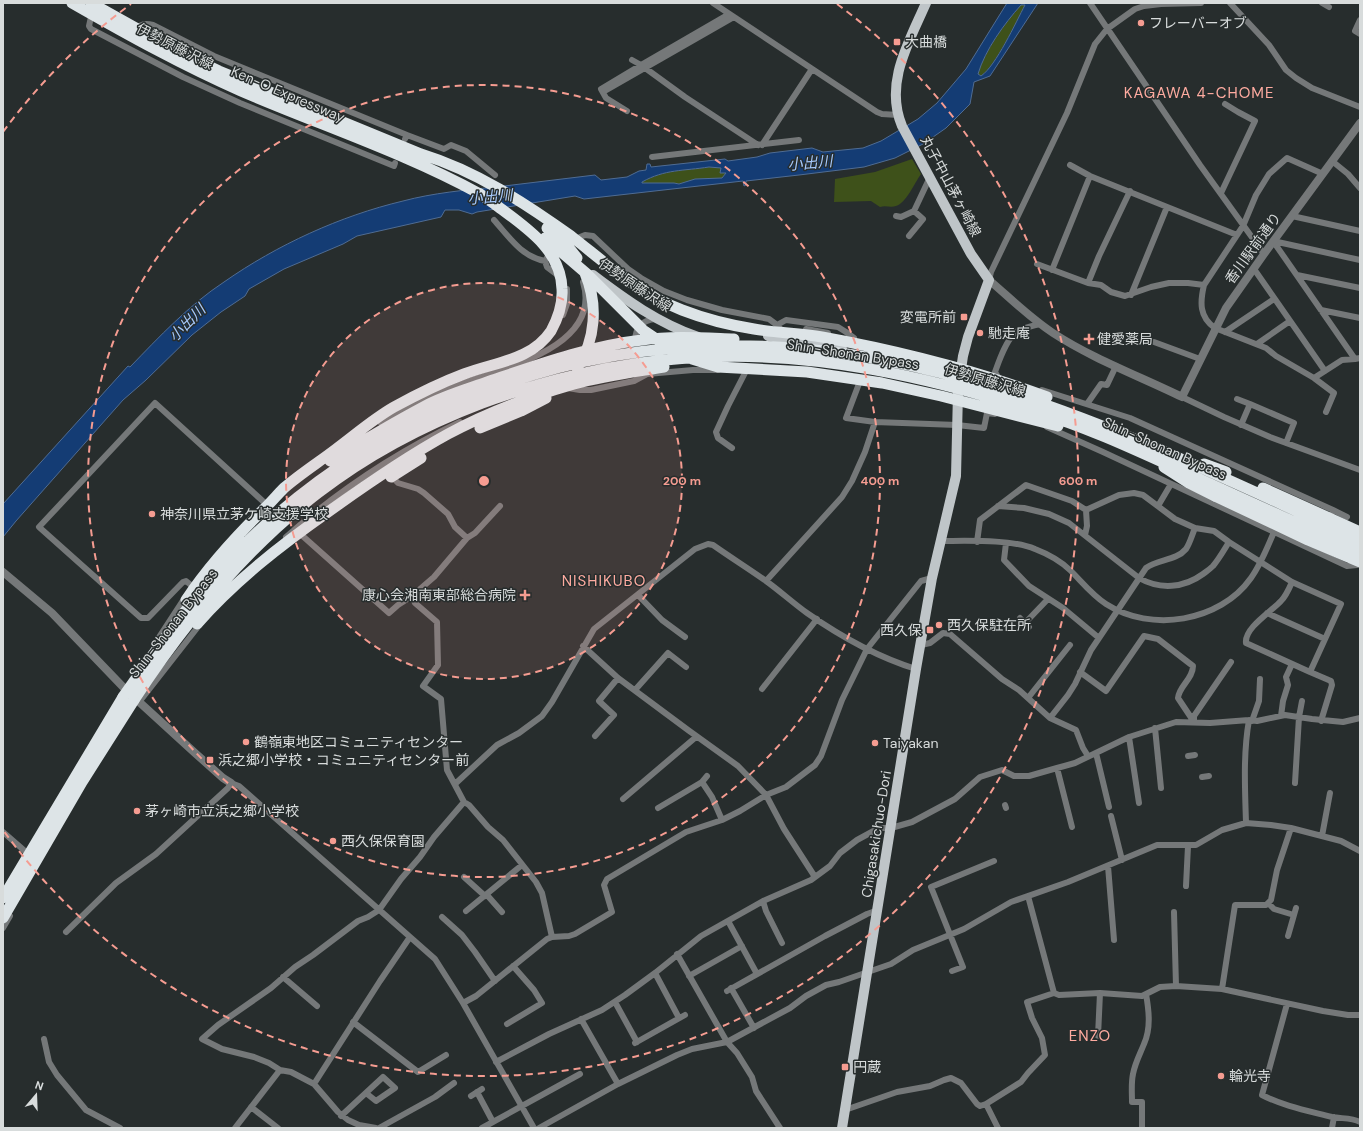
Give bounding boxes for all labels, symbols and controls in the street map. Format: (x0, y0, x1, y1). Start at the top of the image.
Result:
place label: フレーバーオブ (1149, 14, 1247, 32)
marker: フレーバーオブ (1136, 18, 1146, 28)
street label: 伊勢原藤沢線 (133, 19, 217, 73)
place label: 大曲橋 (905, 33, 947, 51)
marker: 大曲橋 (892, 37, 902, 47)
street label: Ken-O Expressway (228, 62, 348, 126)
district label: KAGAWA 4-CHOME (1124, 83, 1274, 103)
street label: 丸子中山茅ヶ崎線 (917, 132, 985, 240)
water label: 小出川 (787, 151, 835, 175)
water label: 小出川 (467, 185, 515, 209)
street label: 香川駅前通り (1221, 209, 1285, 287)
street label: 伊勢原藤沢線 (595, 254, 675, 316)
water label: 小出川 (164, 299, 211, 346)
place label: 変電所前 (900, 308, 956, 326)
marker: 変電所前 (959, 312, 969, 322)
place label: 馳走庵 (988, 324, 1030, 342)
marker: 馳走庵 (975, 328, 985, 338)
place label: 健愛薬局 (1097, 330, 1153, 348)
marker: 健愛薬局 (1084, 334, 1094, 344)
street label: Shin-Shonan Bypass (786, 335, 920, 373)
street label: 伊勢原藤沢線 (942, 360, 1028, 400)
street label: Shin-Shonan Bypass (1100, 413, 1230, 483)
text: 200 m (663, 473, 701, 489)
text: 400 m (861, 473, 899, 489)
text: 600 m (1059, 473, 1097, 489)
centre of rings (477, 474, 491, 488)
place label: 神奈川県立茅ケ崎支援学校 (160, 505, 328, 523)
marker: 神奈川県立茅ケ崎支援学校 (147, 509, 157, 519)
street label: Shin-Shonan Bypass (125, 565, 221, 681)
district label: NISHIKUBO (562, 571, 646, 591)
place label: 康心会湘南東部総合病院 (362, 586, 516, 604)
marker: 康心会湘南東部総合病院 (519, 589, 531, 601)
place label: 西久保駐在所 (947, 616, 1031, 634)
marker: 西久保駐在所 (934, 620, 944, 630)
place label: 西久保 (880, 621, 922, 639)
marker: 西久保 (925, 625, 935, 635)
place label: 鶴嶺東地区コミュニティセンター (254, 733, 463, 751)
place label: Taiyakan (883, 734, 938, 752)
marker: 鶴嶺東地区コミュニティセンター (241, 737, 251, 747)
marker: Taiyakan (870, 738, 880, 748)
place label: 浜之郷小学校・コミュニティセンター前 (218, 751, 469, 769)
marker: 浜之郷小学校・コミュニティセンター前 (205, 755, 215, 765)
street label: Chigasakichuo-Dori (857, 769, 895, 899)
place label: 茅ヶ崎市立浜之郷小学校 (145, 802, 299, 820)
marker: 茅ヶ崎市立浜之郷小学校 (132, 806, 142, 816)
place label: 西久保保育園 (341, 832, 425, 850)
marker: 西久保保育園 (328, 836, 338, 846)
district label: ENZO (1069, 1026, 1111, 1046)
place label: 円蔵 (853, 1058, 881, 1076)
marker: 円蔵 (840, 1062, 850, 1072)
place label: 輪光寺 (1229, 1067, 1271, 1085)
marker: 輪光寺 (1216, 1071, 1226, 1081)
north arrow (16, 1075, 56, 1115)
text: N (33, 1078, 45, 1093)

